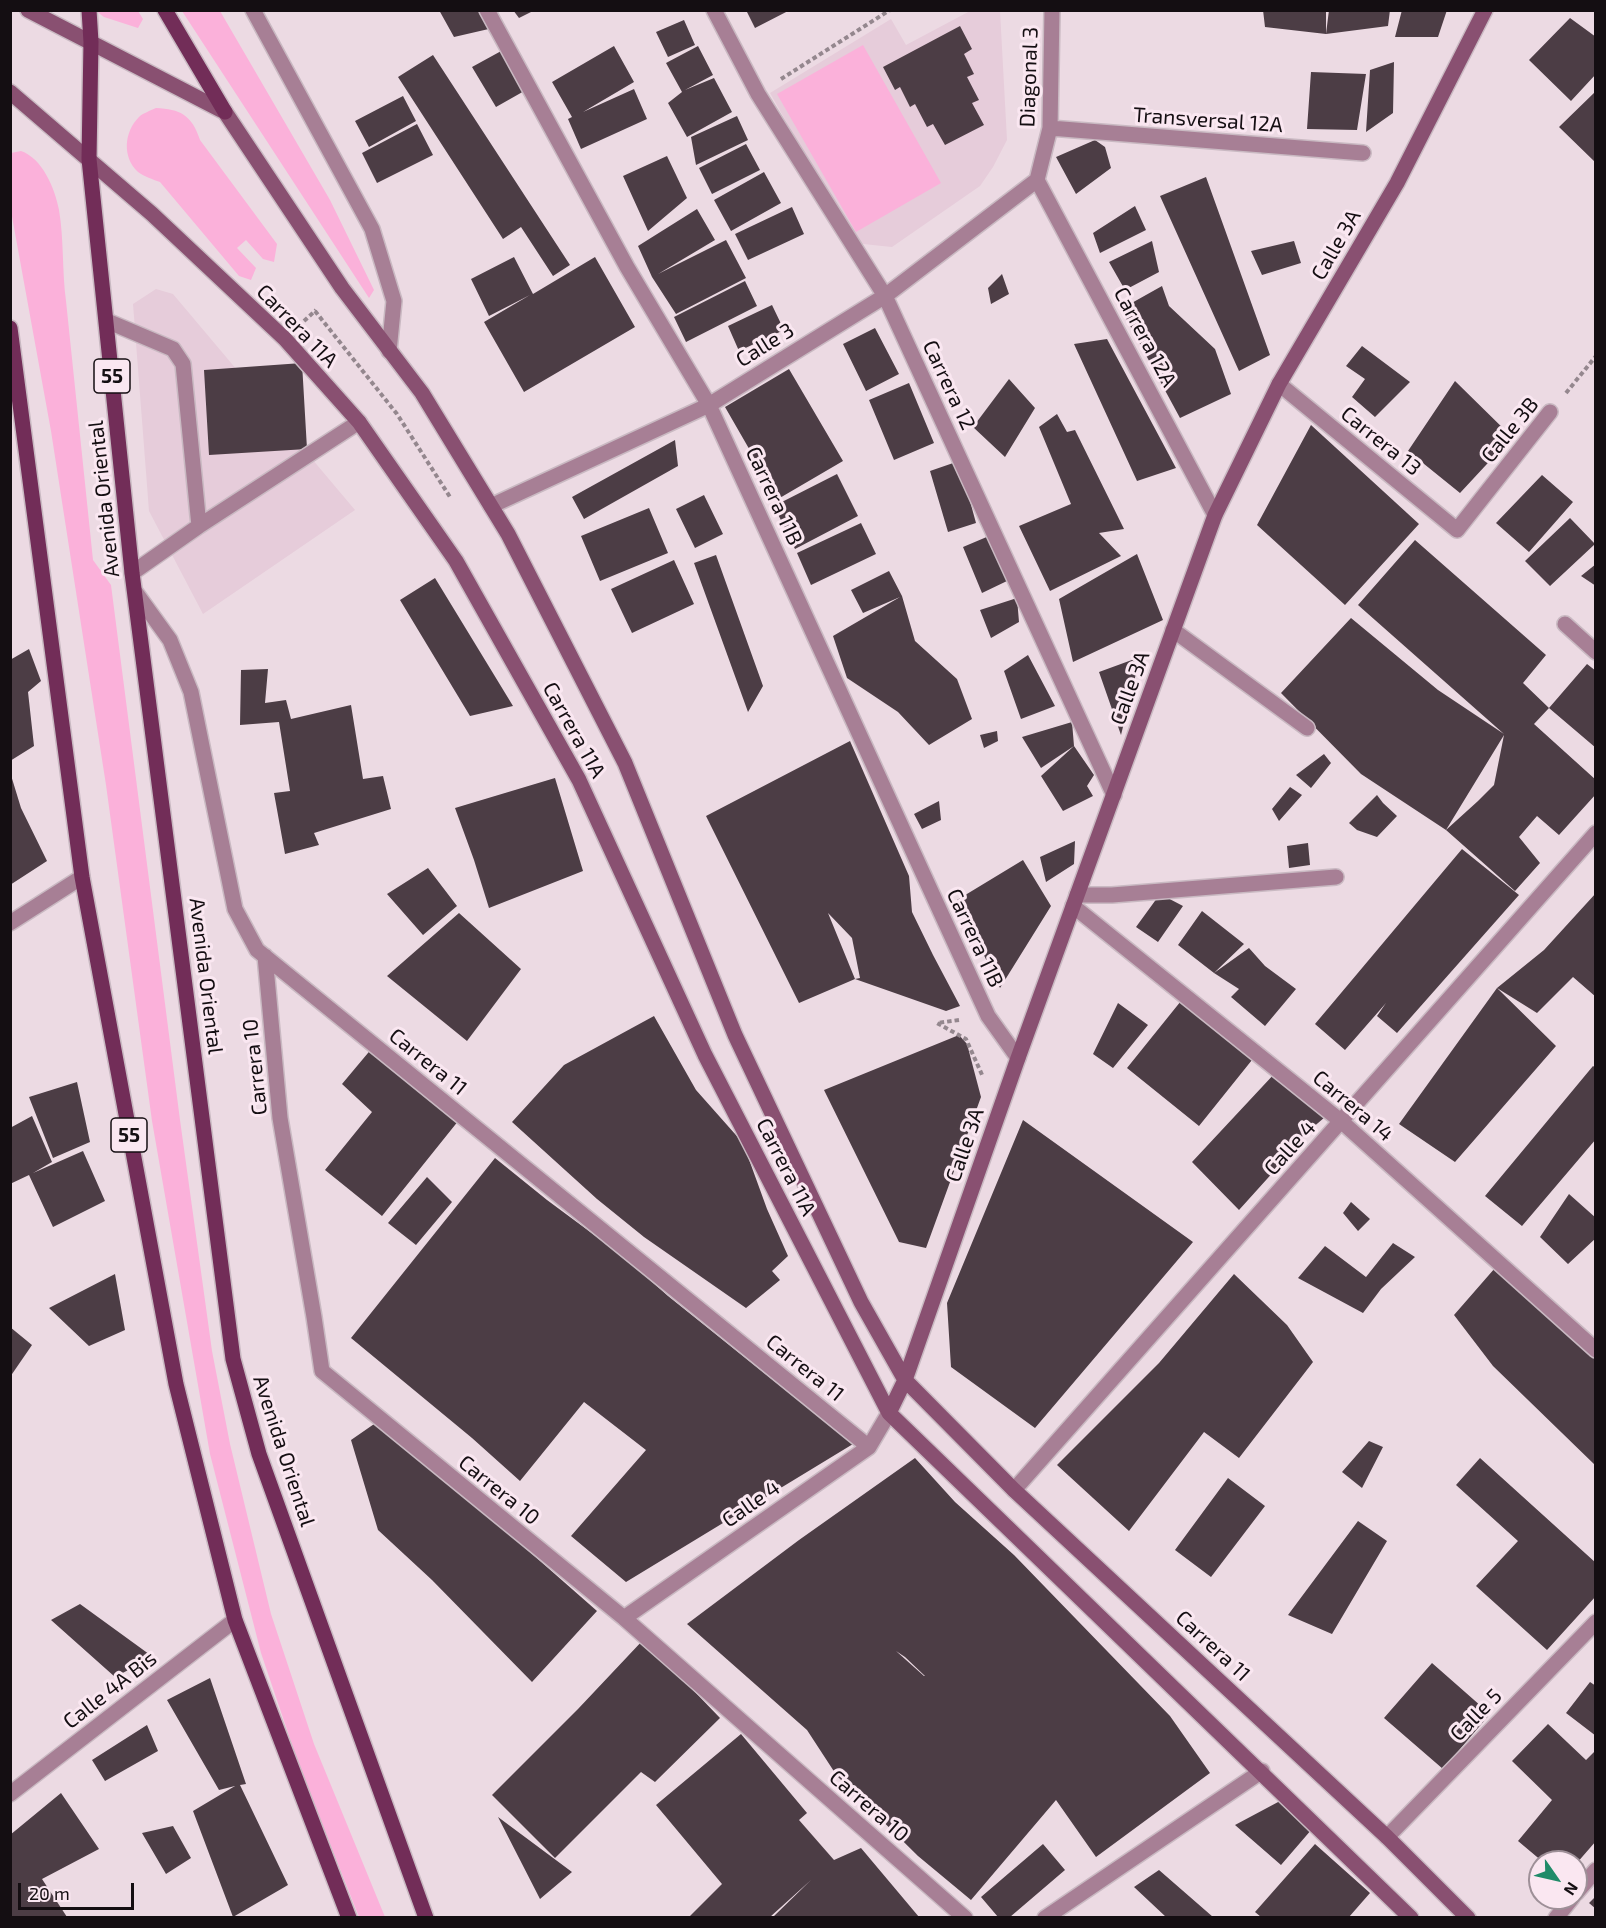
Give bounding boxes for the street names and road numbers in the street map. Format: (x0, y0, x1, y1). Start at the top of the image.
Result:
street label: Diagonal 3 (1015, 26, 1043, 128)
street label: Transversal 12A (1132, 102, 1284, 138)
street label: Calle 3A (1306, 206, 1366, 284)
street label: Carrera 11A (251, 279, 343, 373)
street label: Carrera 12A (1108, 283, 1182, 391)
street label: Calle 3 (731, 317, 799, 373)
street label: Carrera 12 (917, 336, 981, 434)
road number: 55 (94, 359, 130, 393)
street label: Calle 3B (1476, 392, 1544, 468)
street label: Carrera 13 (1336, 401, 1426, 481)
street label: Avenida Oriental (83, 419, 125, 579)
street label: Carrera 11B (740, 443, 808, 549)
street label: Calle 3A (1105, 648, 1155, 728)
street label: Carrera 11A (537, 678, 611, 782)
street label: Carrera 11B (941, 885, 1009, 991)
street label: Avenida Oriental (184, 896, 228, 1056)
street label: Carrera 10 (237, 1017, 273, 1117)
street label: Carrera 11 (384, 1023, 472, 1101)
street label: Carrera 14 (1308, 1065, 1398, 1147)
street label: Calle 3A (941, 1105, 989, 1185)
street label: Carrera 11A (751, 1114, 821, 1220)
street label: Calle 4 (1259, 1115, 1321, 1181)
road number: 55 (111, 1118, 147, 1152)
street label: Carrera 11 (761, 1329, 849, 1407)
street label: Avenida Oriental (248, 1372, 320, 1530)
street label: Carrera 10 (453, 1450, 545, 1530)
street label: Calle 4 (717, 1475, 785, 1533)
street label: Carrera 11 (1171, 1605, 1255, 1687)
street label: Calle 4A Bis (58, 1646, 162, 1734)
street label: Calle 5 (1445, 1684, 1507, 1746)
street label: Carrera 10 (824, 1765, 914, 1847)

